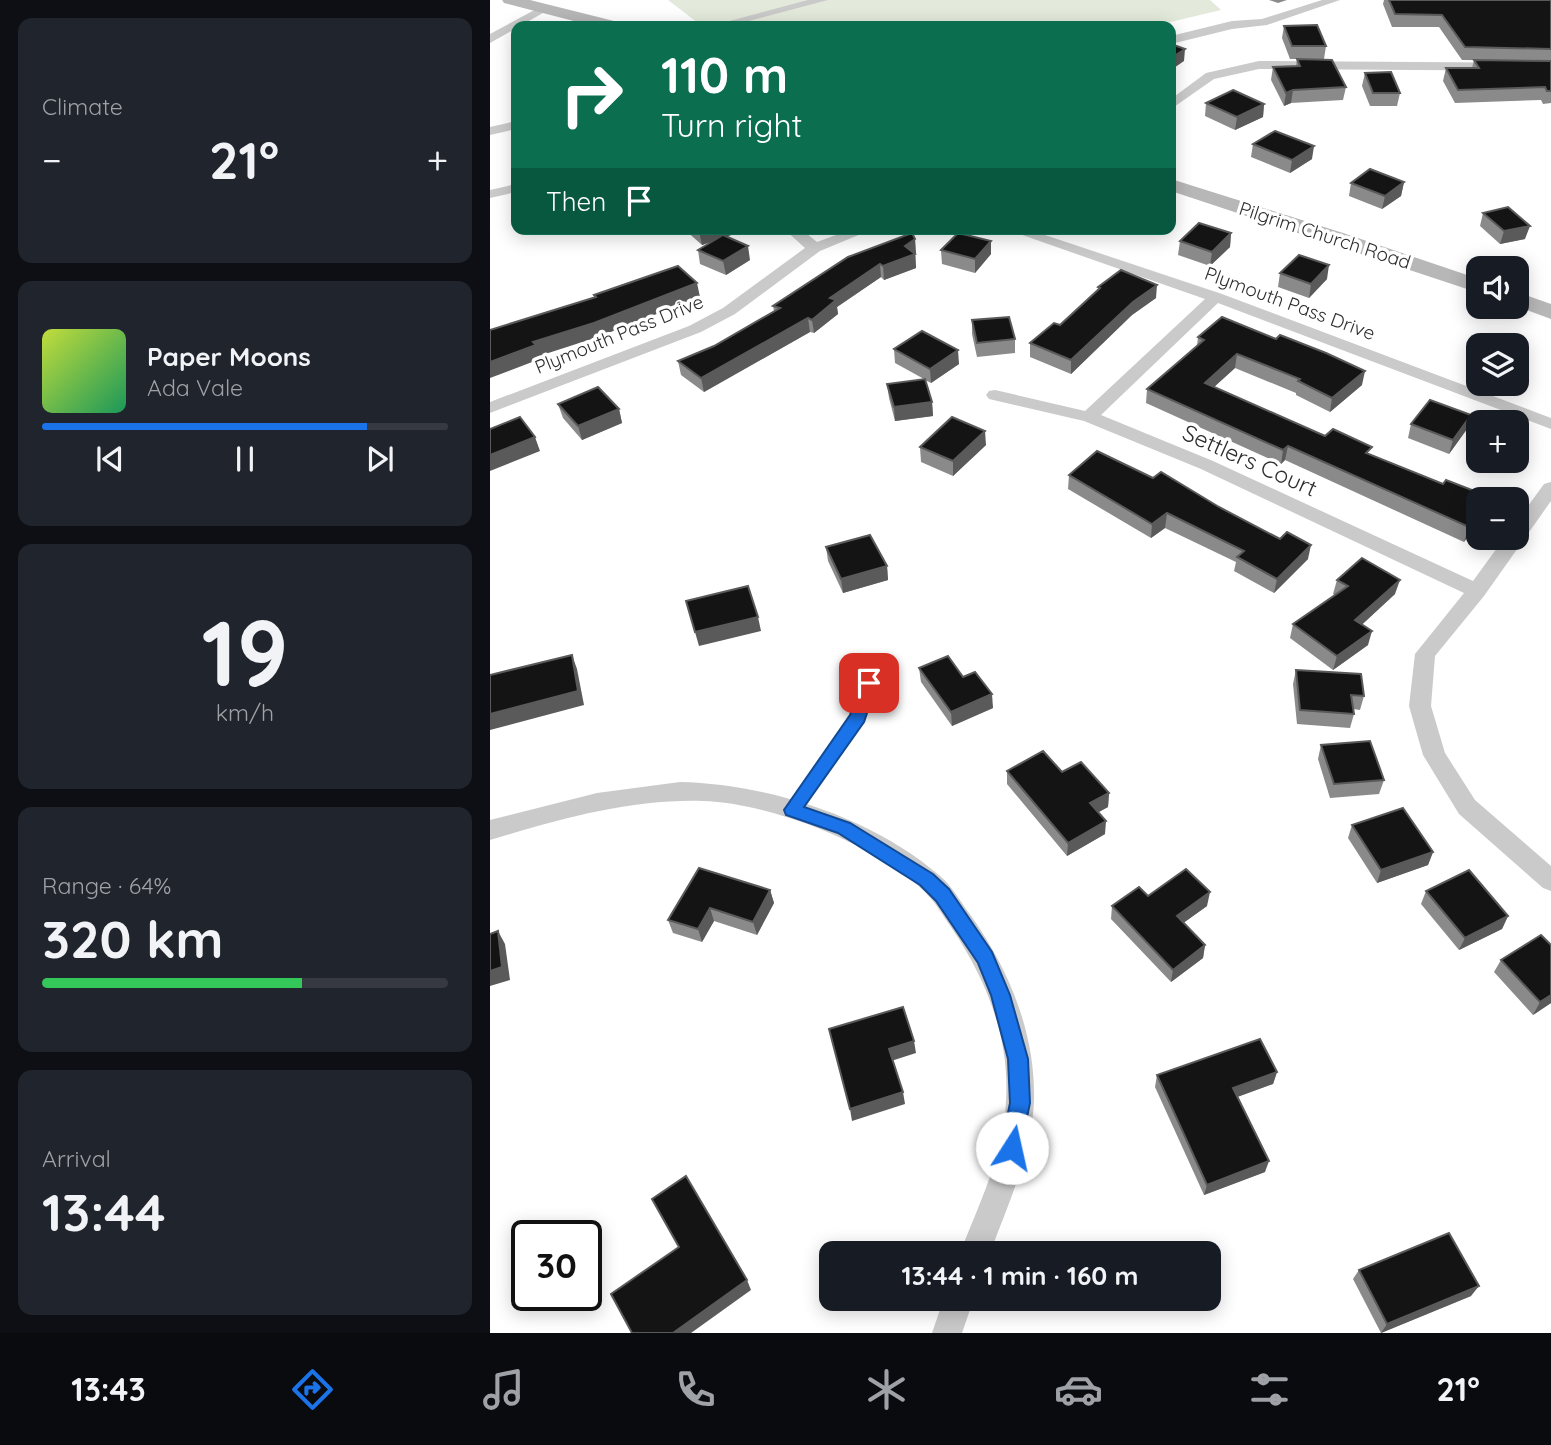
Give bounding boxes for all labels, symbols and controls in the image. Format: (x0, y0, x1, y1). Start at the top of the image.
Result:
text: 110 m (661, 44, 788, 105)
icon: right (546, 49, 637, 140)
text: Climate (42, 92, 123, 121)
text: Turn right (661, 105, 802, 145)
text: 21° (209, 127, 279, 192)
text: − (42, 136, 62, 184)
text: + (427, 136, 448, 184)
icon: arrive (620, 182, 658, 220)
text: Then (546, 185, 606, 218)
street label: Pilgrim Church Road (1236, 196, 1414, 274)
map controls (1466, 256, 1529, 550)
button: sound (1466, 256, 1529, 319)
street label: Plymouth Pass Drive (1201, 261, 1379, 345)
street label: Plymouth Pass Drive (531, 289, 707, 379)
button: layers (1466, 333, 1529, 396)
text: Paper Moons (147, 340, 311, 373)
text: Ada Vale (147, 373, 243, 402)
button: + (1466, 410, 1529, 473)
street label: Settlers Court (1178, 417, 1322, 503)
icon: previous (91, 440, 129, 478)
icon: pause (226, 440, 264, 478)
icon: next (361, 440, 399, 478)
button: − (1466, 487, 1529, 550)
text: 19 (201, 595, 289, 709)
pin (839, 653, 899, 713)
icon: arrive (850, 664, 888, 702)
text: km/h (216, 698, 274, 727)
text: Range · 64% (42, 871, 171, 900)
text: 320 km (42, 906, 224, 971)
position arrow (975, 1111, 1049, 1185)
text: Arrival (42, 1144, 111, 1173)
text: 13:44 (42, 1179, 166, 1244)
speed limit sign: 30 (511, 1220, 602, 1311)
text: 13:44 · 1 min · 160 m (901, 1259, 1139, 1292)
icon: directions (288, 1365, 337, 1414)
icon: music (479, 1365, 528, 1414)
icon: phone (671, 1365, 720, 1414)
icon: climate (862, 1365, 911, 1414)
icon: car (1054, 1365, 1103, 1414)
icon: filters (1245, 1365, 1294, 1414)
text: 13:43 (71, 1369, 146, 1409)
text: 21° (1437, 1369, 1480, 1409)

